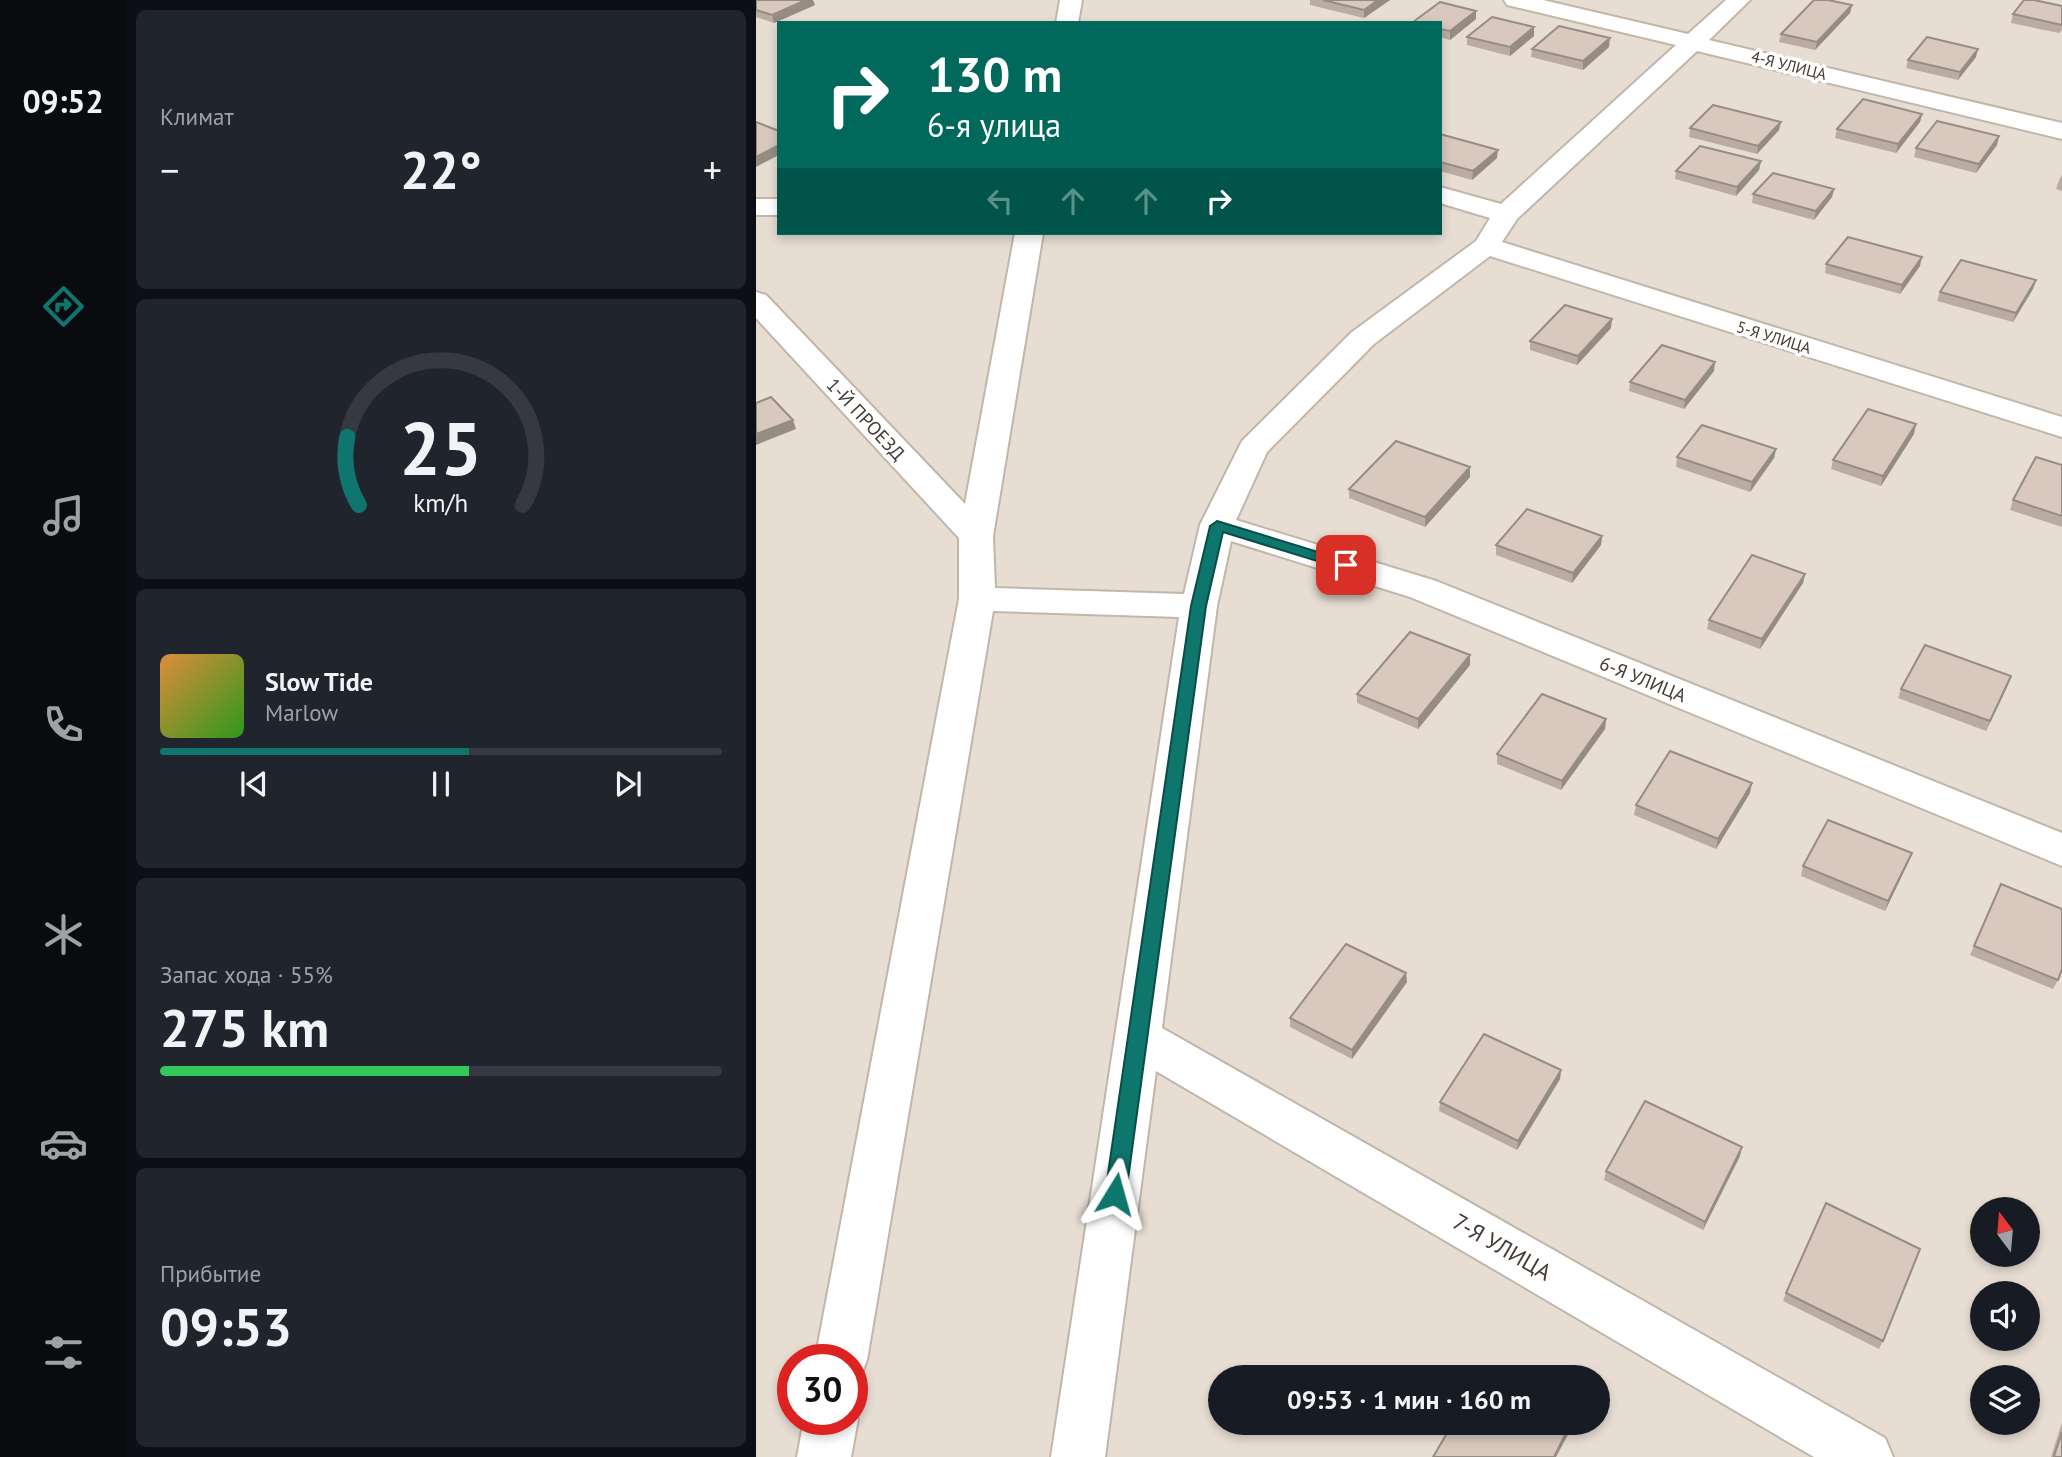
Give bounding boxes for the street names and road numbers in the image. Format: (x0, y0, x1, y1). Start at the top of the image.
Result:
street label: 4-Я УЛИЦА (1749, 46, 1829, 84)
street label: 5-Я УЛИЦА (1734, 316, 1814, 358)
street label: 1-Й ПРОЕЗД (822, 373, 911, 465)
street label: 6-Я УЛИЦА (1596, 651, 1690, 707)
street label: 7-Я УЛИЦА (1448, 1207, 1557, 1287)

